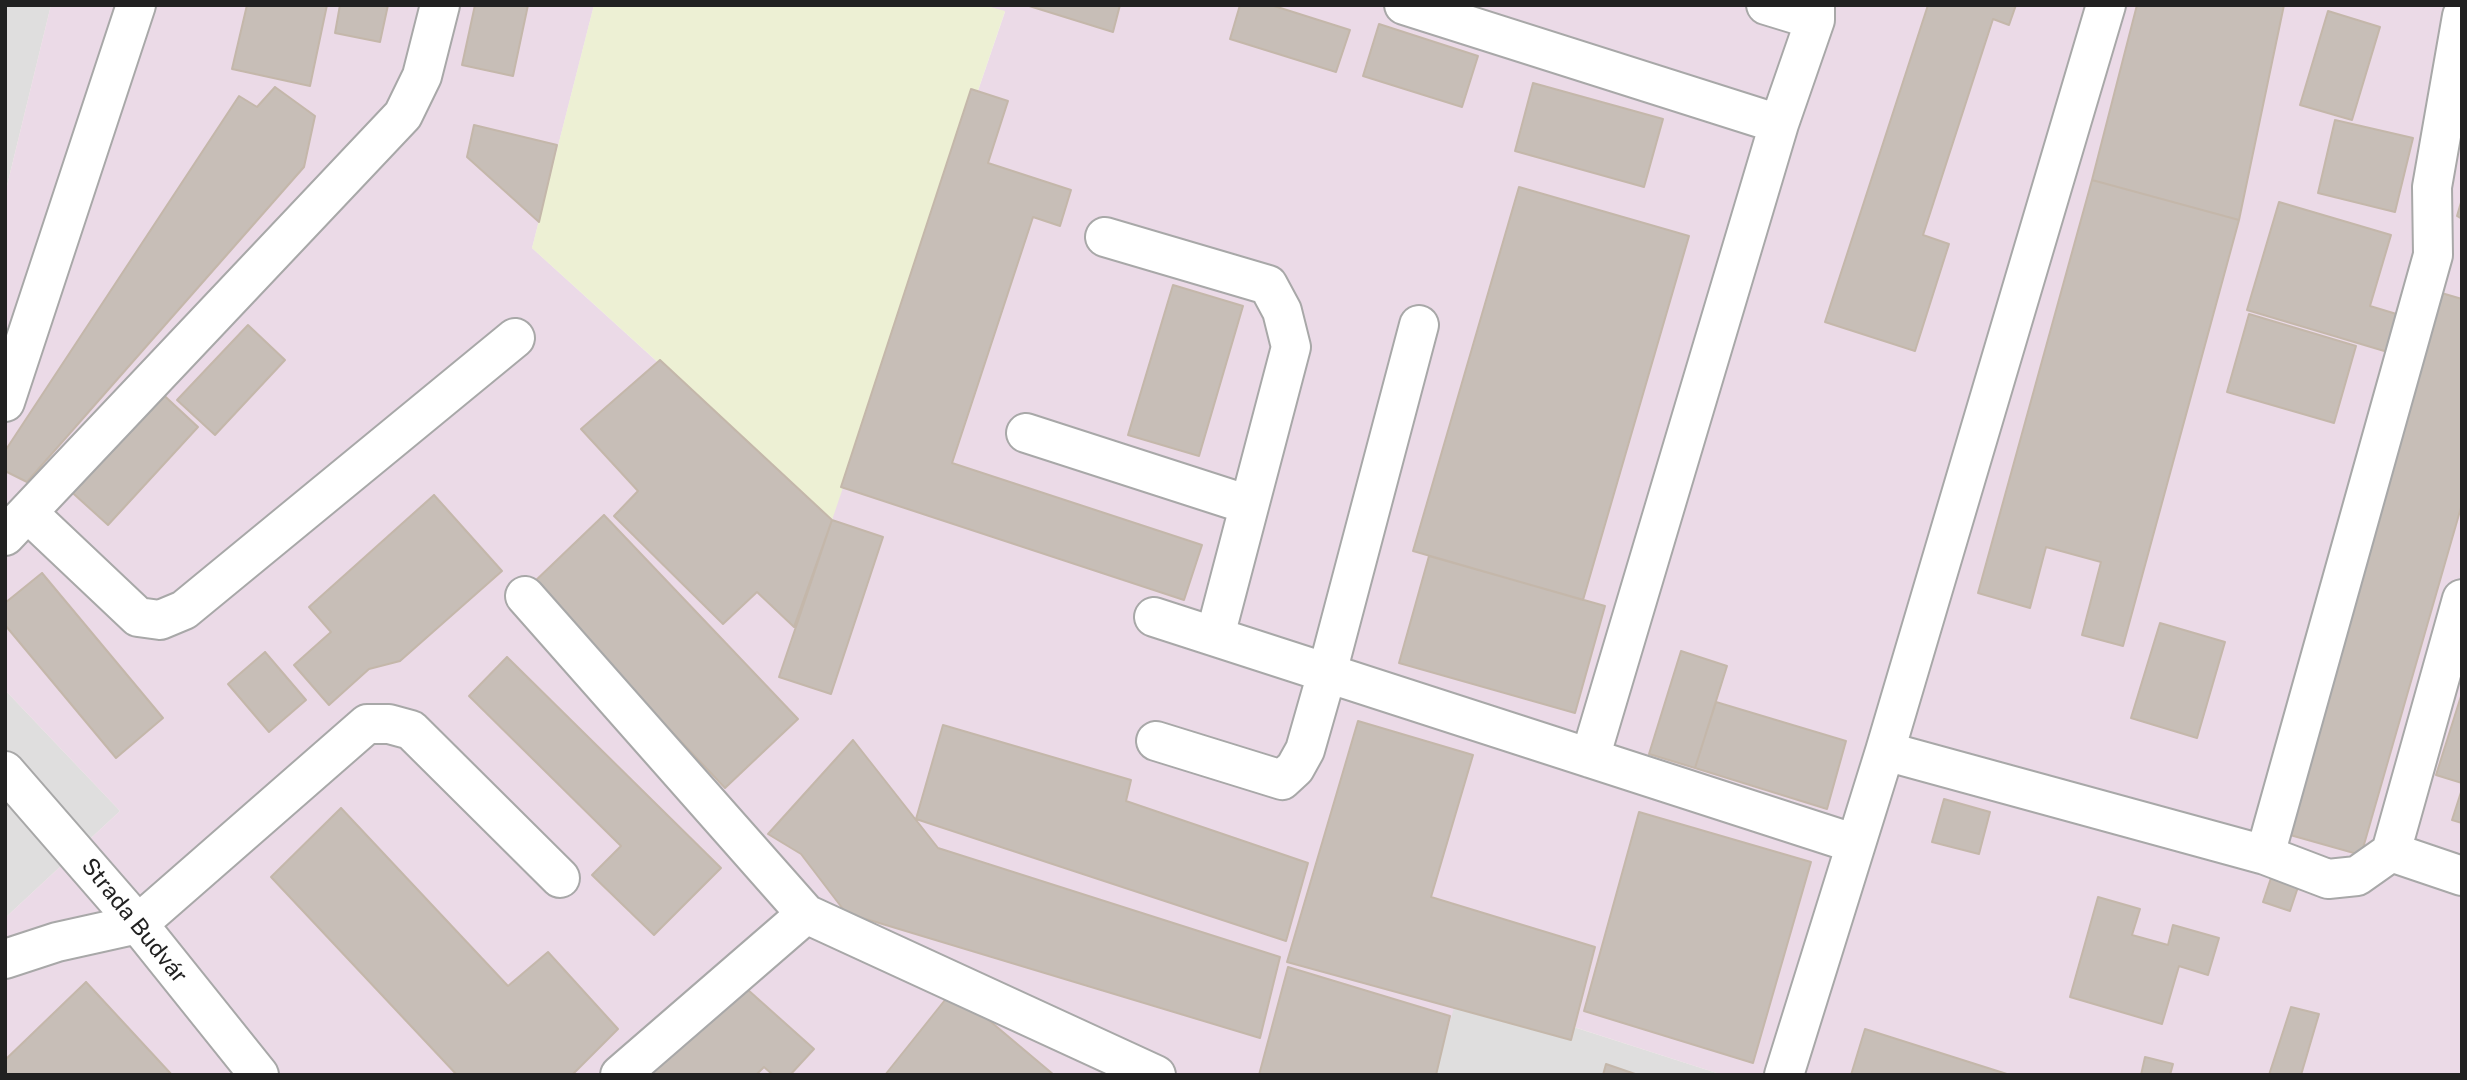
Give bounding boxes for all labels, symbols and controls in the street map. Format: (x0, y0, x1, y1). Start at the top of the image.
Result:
street label: Strada Budvár (75, 853, 193, 989)

